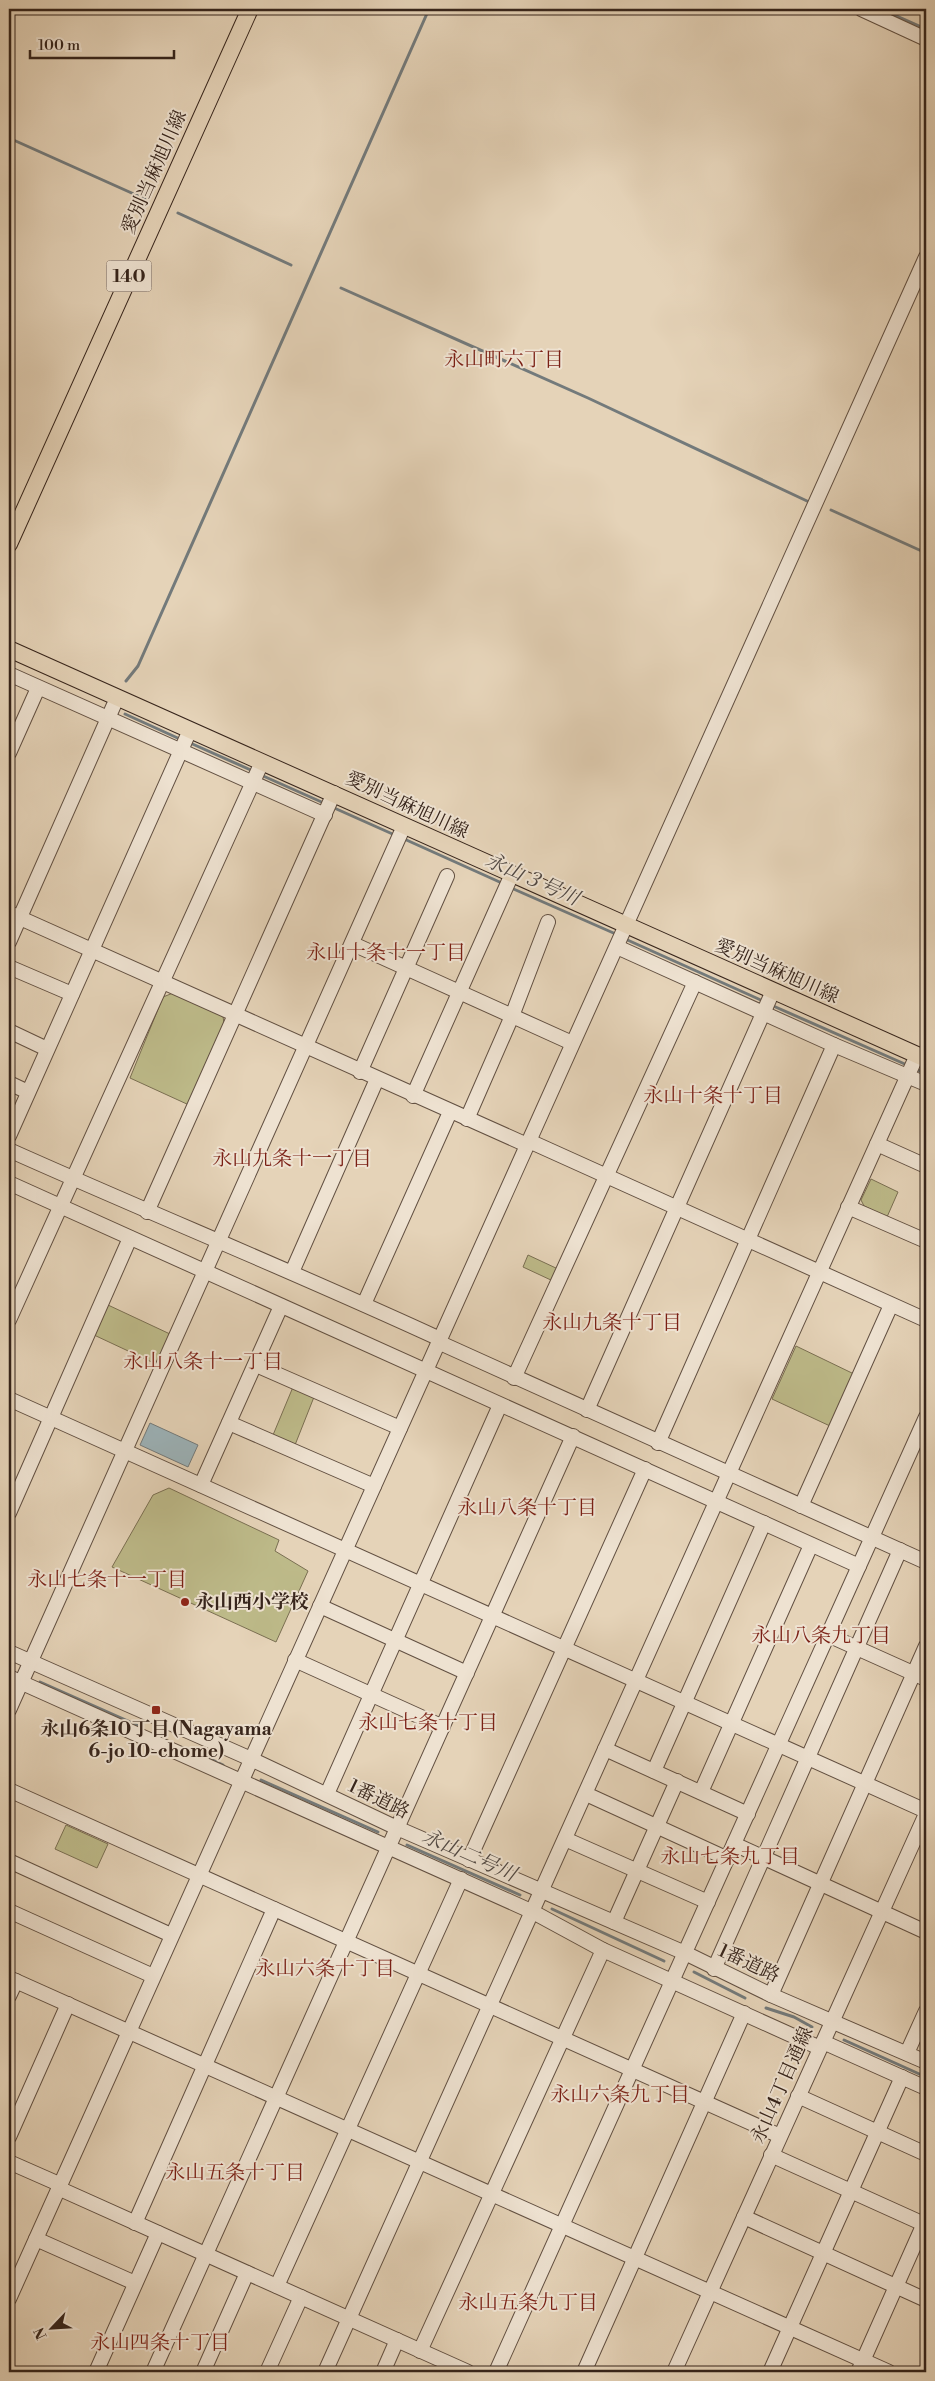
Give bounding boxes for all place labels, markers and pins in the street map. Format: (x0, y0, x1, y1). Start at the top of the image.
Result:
place label: 永山西小学校 (195, 1590, 309, 1614)
marker: 永山西小学校 (179, 1596, 191, 1608)
marker: 永山6条10丁目 (Nagayama 6-jo 10-chome) (150, 1704, 162, 1716)
place label: 永山6条10丁目 (Nagayama 6-jo 10-chome) (40, 1717, 273, 1763)

